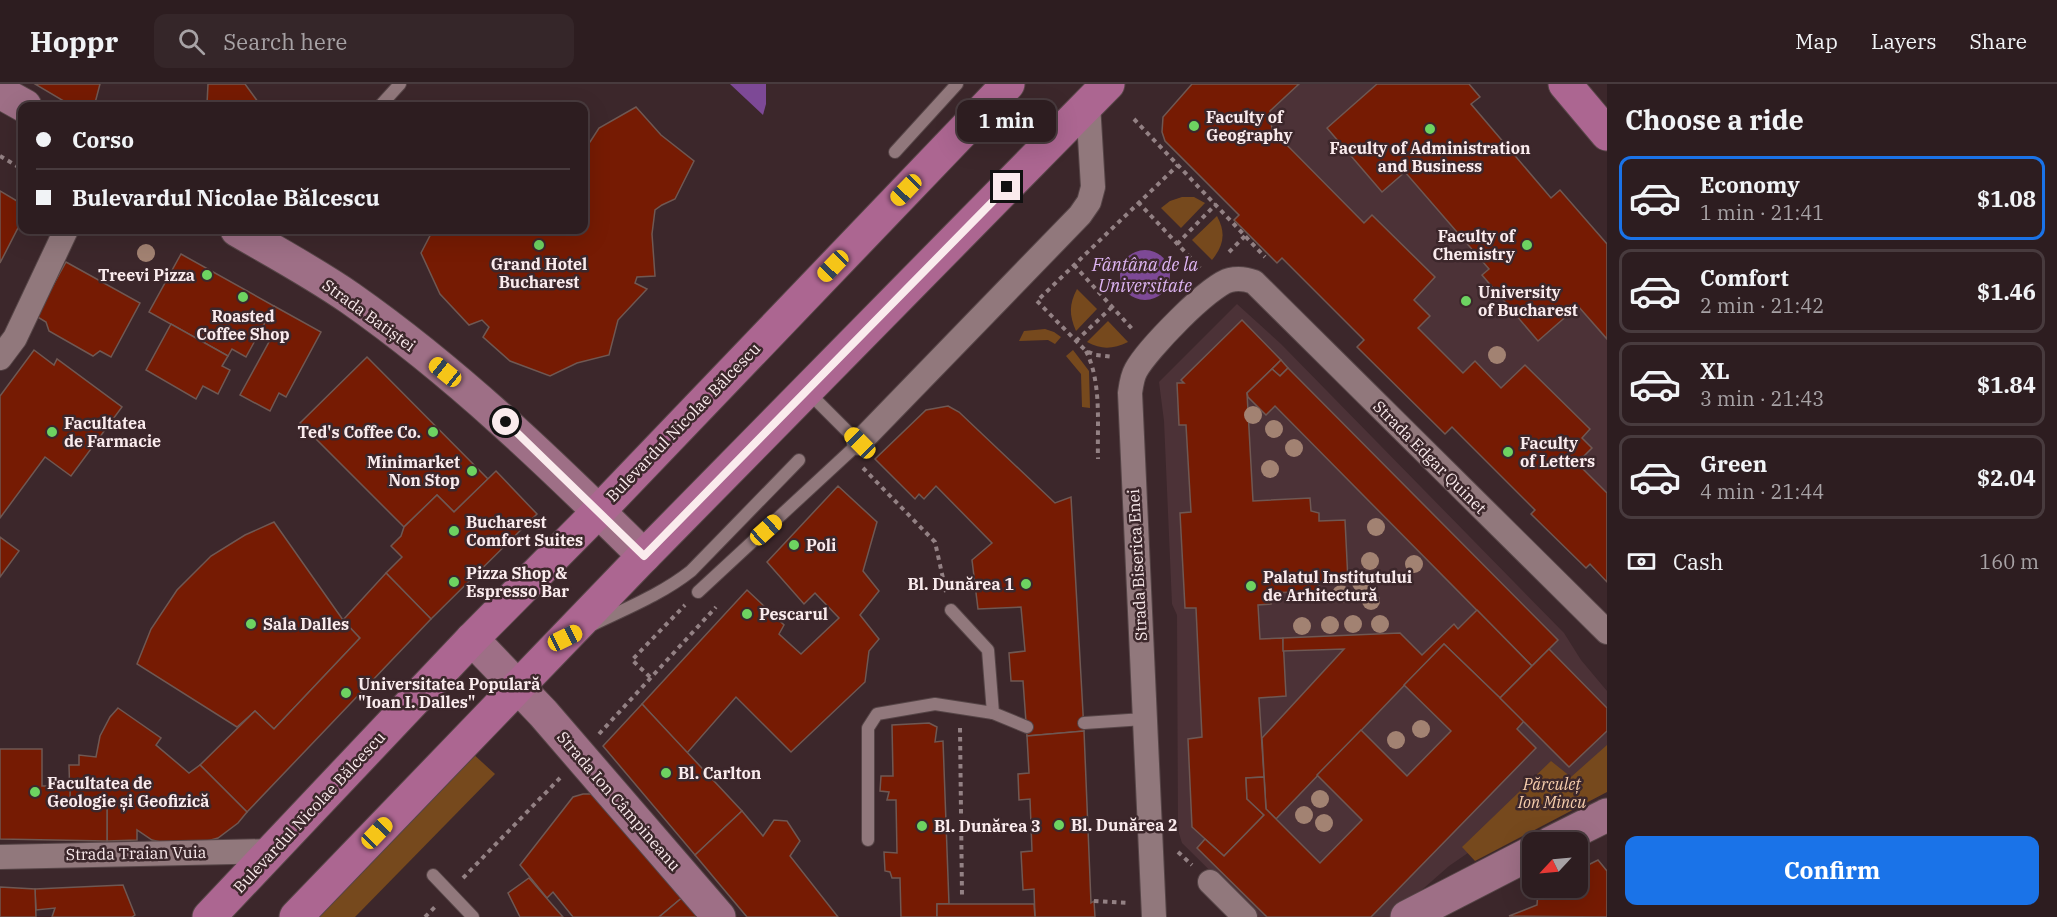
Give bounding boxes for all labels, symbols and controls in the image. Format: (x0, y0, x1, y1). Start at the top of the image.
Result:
search box (154, 14, 574, 68)
text: Hoppr (30, 23, 118, 60)
icon: search (175, 25, 208, 58)
text: Search here (223, 27, 347, 56)
text: Map (1795, 27, 1838, 55)
text: Layers (1871, 27, 1937, 55)
text: Share (1970, 27, 2027, 55)
callout: 1 min (958, 100, 1056, 142)
text: Choose a ride (1625, 102, 1804, 137)
text: 1 min (979, 107, 1035, 134)
place label: Faculty of Geography (1206, 107, 1293, 145)
marker: Faculty of Geography (1187, 119, 1201, 133)
marker: Faculty of Administration and Business (1423, 122, 1437, 136)
text: Corso (72, 125, 134, 154)
place label: Faculty of Administration and Business (1329, 138, 1531, 176)
text: Economy (1700, 170, 1800, 199)
car (887, 171, 925, 209)
icon: car (1628, 171, 1682, 225)
route end (993, 173, 1020, 200)
text: Bulevardul Nicolae Bălcescu (72, 183, 380, 212)
text: $1.08 (1977, 184, 2036, 213)
text: 1 min · 21:41 (1700, 199, 1824, 226)
place label: Faculty of Chemistry (1433, 226, 1517, 264)
marker: Grand Hotel Bucharest (532, 238, 546, 252)
marker: Faculty of Chemistry (1520, 238, 1534, 252)
car (814, 247, 852, 285)
water label: Fântâna de la Universitate (1091, 253, 1198, 297)
place label: Grand Hotel Bucharest (491, 254, 587, 292)
text: Comfort (1700, 263, 1789, 292)
icon: car (1628, 264, 1682, 318)
place label: Treevi Pizza (98, 265, 195, 285)
marker: Treevi Pizza (200, 268, 214, 282)
street label: Strada Batiștei (319, 275, 419, 355)
text: $1.46 (1977, 277, 2036, 306)
place label: University of Bucharest (1478, 282, 1578, 320)
marker: Roasted Coffee Shop (236, 290, 250, 304)
text: 2 min · 21:42 (1700, 292, 1824, 319)
marker: University of Bucharest (1459, 294, 1473, 308)
place label: Roasted Coffee Shop (196, 306, 290, 344)
street label: Bulevardul Nicolae Bălcescu (602, 338, 764, 506)
car (425, 354, 465, 390)
text: XL (1700, 356, 1730, 385)
icon: car (1628, 357, 1682, 411)
text: $1.84 (1977, 370, 2036, 399)
text: 3 min · 21:43 (1700, 385, 1824, 412)
street label: Strada Edgar Quinet (1369, 396, 1491, 518)
route start (492, 408, 519, 435)
place label: Facultatea de Farmacie (64, 413, 161, 451)
place label: Ted's Coffee Co. (297, 422, 421, 442)
car (841, 424, 879, 462)
marker: Facultatea de Farmacie (45, 425, 59, 439)
marker: Ted's Coffee Co. (426, 425, 440, 439)
place label: Faculty of Letters (1520, 433, 1595, 471)
marker: Faculty of Letters (1501, 445, 1515, 459)
text: Green (1700, 449, 1767, 478)
icon: car (1628, 450, 1682, 504)
place label: Minimarket Non Stop (367, 452, 460, 490)
text: $2.04 (1977, 463, 2036, 492)
marker: Minimarket Non Stop (465, 464, 479, 478)
text: 4 min · 21:44 (1700, 478, 1824, 505)
street label: Strada Biserica Enei (1123, 489, 1151, 641)
car (747, 511, 785, 549)
place label: Bucharest Comfort Suites (466, 512, 583, 550)
marker: Bucharest Comfort Suites (447, 524, 461, 538)
place label: Poli (806, 535, 836, 555)
marker: Poli (787, 538, 801, 552)
icon: cash (1625, 545, 1658, 578)
text: Cash (1673, 547, 1724, 576)
text: 160 m (1979, 548, 2039, 575)
place label: Pizza Shop & Espresso Bar (466, 563, 569, 601)
place label: Palatul Institutului de Arhitectură (1263, 567, 1412, 605)
place label: Bl. Dunărea 1 (907, 574, 1014, 594)
marker: Pizza Shop & Espresso Bar (447, 575, 461, 589)
marker: Bl. Dunărea 1 (1019, 577, 1033, 591)
marker: Palatul Institutului de Arhitectură (1244, 579, 1258, 593)
place label: Pescarul (759, 604, 828, 624)
marker: Pescarul (740, 607, 754, 621)
place label: Sala Dalles (263, 614, 349, 634)
marker: Sala Dalles (244, 617, 258, 631)
car (545, 622, 585, 654)
place label: Universitatea Populară "Ioan I. Dalles" (358, 674, 540, 712)
marker: Universitatea Populară "Ioan I. Dalles" (339, 686, 353, 700)
street label: Bulevardul Nicolae Bălcescu (229, 727, 389, 897)
street label: Strada Ion Câmpineanu (553, 727, 685, 875)
place label: Bl. Carlton (678, 763, 762, 783)
marker: Bl. Carlton (659, 766, 673, 780)
place label: Facultatea de Geologie și Geofizică (47, 773, 209, 812)
park label: Părculeț Ion Mincu (1517, 774, 1586, 812)
marker: Facultatea de Geologie și Geofizică (28, 785, 42, 799)
car (358, 814, 396, 852)
place label: Bl. Dunărea 2 (1071, 815, 1178, 835)
place label: Bl. Dunărea 3 (934, 816, 1041, 836)
marker: Bl. Dunărea 2 (1052, 818, 1066, 832)
marker: Bl. Dunărea 3 (915, 819, 929, 833)
north arrow (1522, 832, 1588, 898)
map controls (1522, 832, 1588, 898)
button: Confirm (1625, 836, 2039, 905)
street label: Strada Traian Vuia (65, 842, 207, 864)

